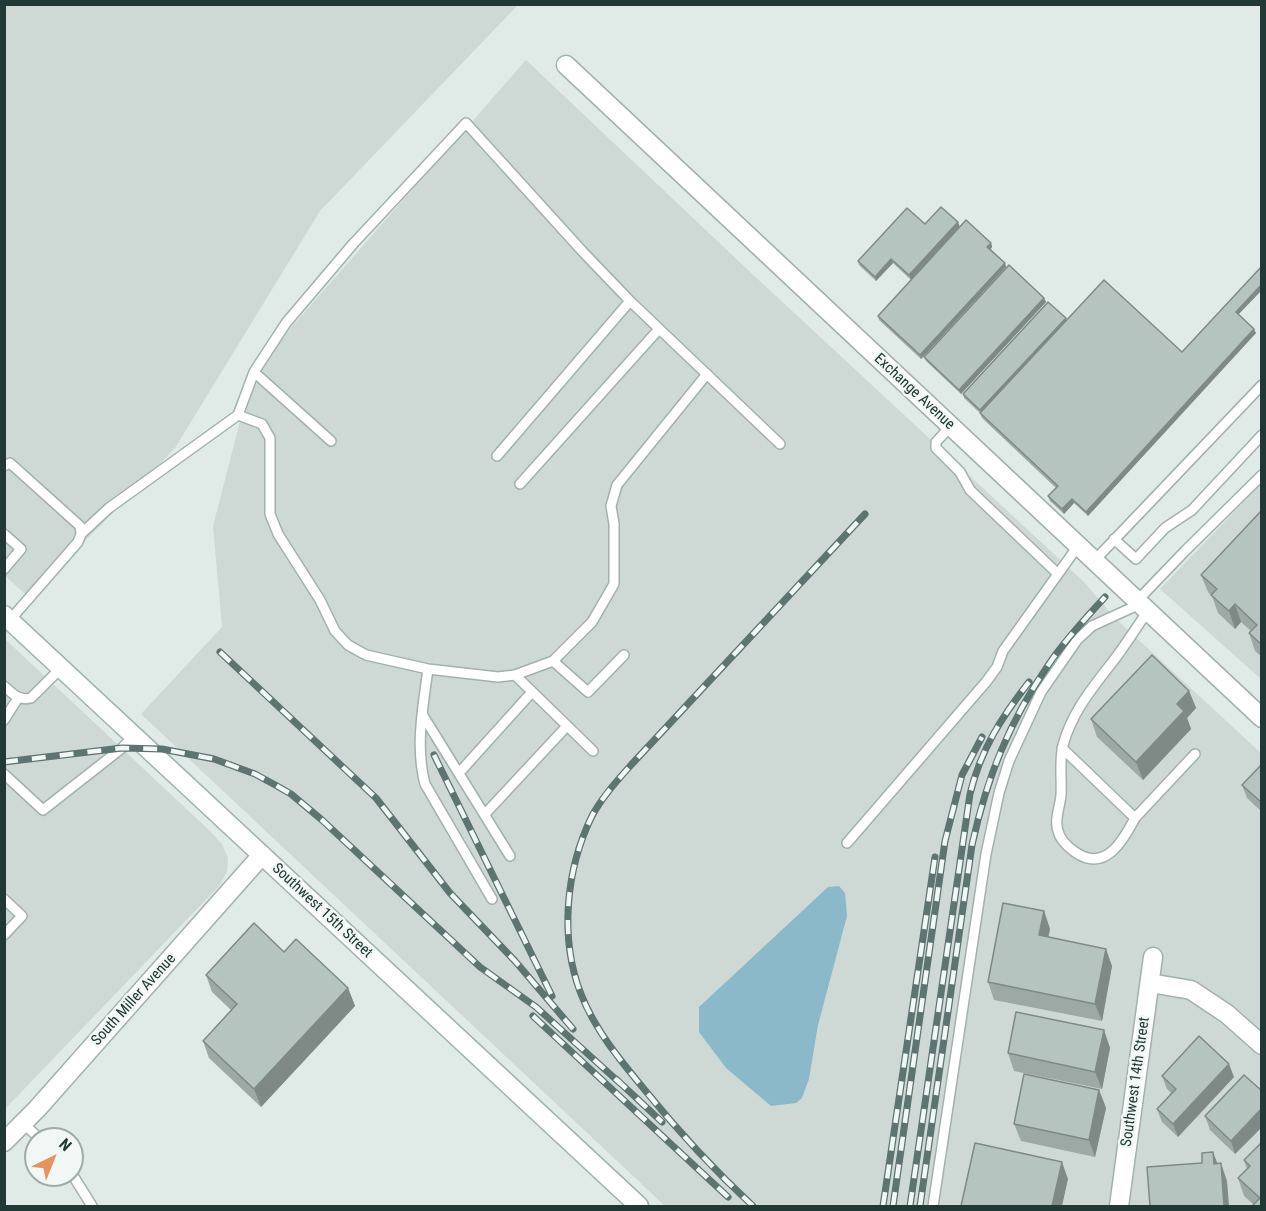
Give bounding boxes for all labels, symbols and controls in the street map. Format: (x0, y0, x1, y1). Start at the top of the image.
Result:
street label: Exchange Avenue (870, 350, 958, 434)
street label: Southwest 15th Street (268, 860, 376, 962)
street label: South Miller Avenue (88, 950, 180, 1050)
street label: Southwest 14th Street (1118, 1016, 1154, 1148)
north arrow (24, 1127, 84, 1187)
text: N (55, 1135, 75, 1155)

